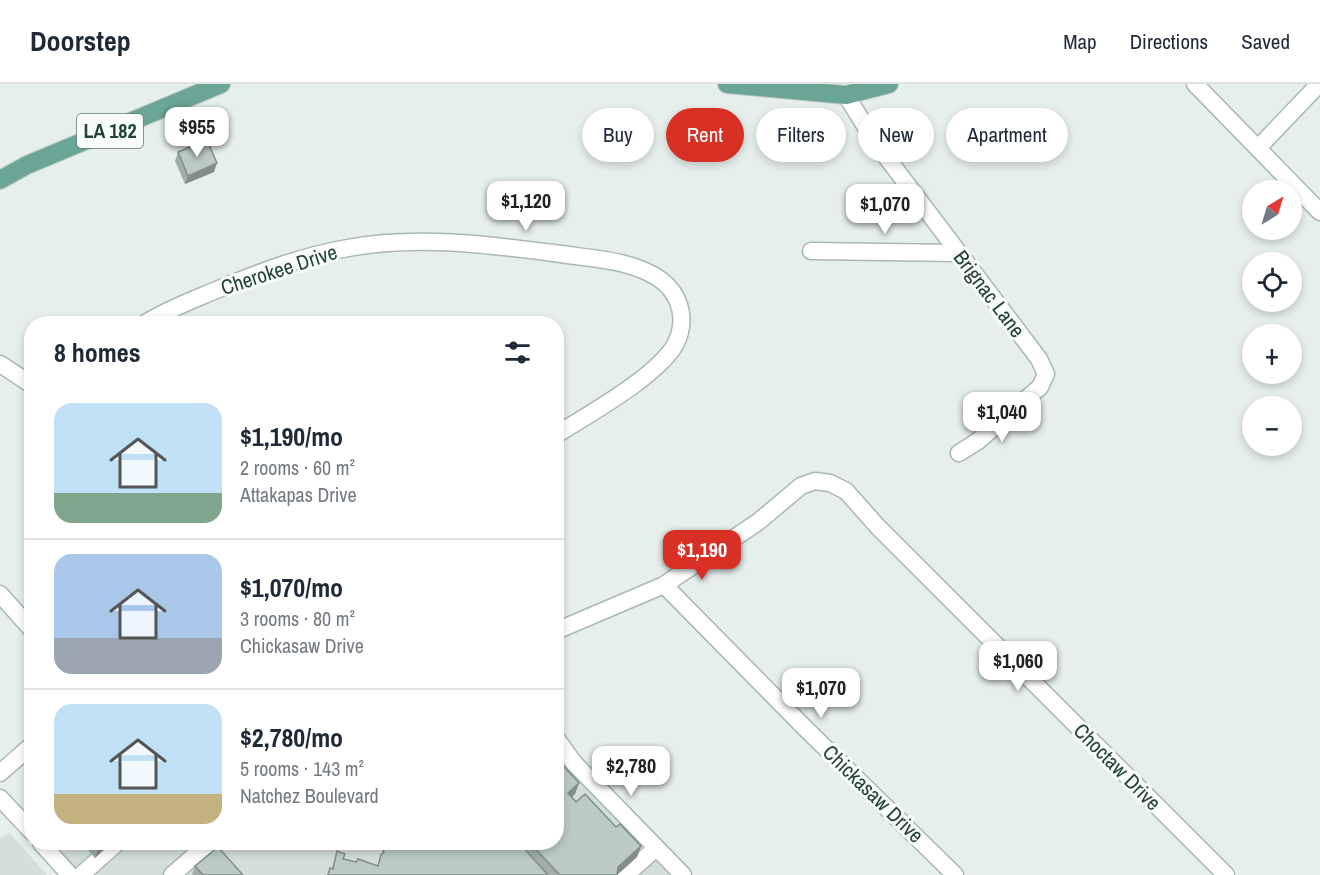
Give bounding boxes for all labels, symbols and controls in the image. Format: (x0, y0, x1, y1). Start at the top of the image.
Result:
text: Doorstep (30, 22, 131, 60)
text: Map (1063, 27, 1097, 56)
text: Directions (1130, 27, 1208, 56)
text: Saved (1241, 27, 1290, 56)
pin: $955 (161, 107, 233, 158)
chip: Buy (582, 108, 654, 162)
chip: Rent (666, 108, 744, 162)
chip: Filters (756, 108, 846, 162)
chip: New (858, 108, 934, 162)
chip: Apartment (946, 108, 1068, 162)
text: $955 (179, 113, 215, 140)
road number: LA 182 (77, 114, 143, 148)
north arrow (1242, 180, 1302, 240)
map controls (1242, 180, 1302, 456)
pin: $1,120 (477, 181, 575, 232)
pin: $1,070 (836, 184, 934, 235)
text: $1,120 (501, 187, 551, 214)
text: $1,070 (860, 190, 910, 217)
street label: Cherokee Drive (217, 237, 341, 302)
street label: Brignac Lane (947, 244, 1032, 343)
button: locate (1242, 252, 1302, 312)
button: + (1242, 324, 1302, 384)
text: 8 homes (54, 335, 141, 370)
icon: filters (501, 336, 534, 369)
pin: $1,040 (953, 392, 1051, 443)
button: − (1242, 396, 1302, 456)
text: $1,040 (977, 398, 1027, 425)
text: $1,190/mo (240, 419, 343, 454)
icon: home (102, 427, 174, 499)
text: 2 rooms · 60 m² (240, 454, 355, 481)
text: Attakapas Drive (240, 481, 357, 508)
pin: $1,190 (653, 530, 751, 581)
text: $1,190 (677, 536, 727, 563)
text: $1,070/mo (240, 570, 343, 605)
icon: home (102, 578, 174, 650)
text: 3 rooms · 80 m² (240, 605, 355, 632)
text: Chickasaw Drive (240, 632, 364, 659)
pin: $1,060 (969, 641, 1067, 692)
text: $1,060 (993, 647, 1043, 674)
pin: $1,070 (772, 668, 870, 719)
text: $1,070 (796, 674, 846, 701)
street label: Choctaw Drive (1067, 716, 1168, 817)
text: $2,780/mo (240, 720, 343, 755)
icon: home (102, 728, 174, 800)
street label: Chickasaw Drive (816, 738, 930, 849)
pin: $2,780 (582, 746, 680, 797)
text: $2,780 (606, 752, 656, 779)
text: 5 rooms · 143 m² (240, 755, 364, 782)
text: Natchez Boulevard (240, 782, 379, 809)

